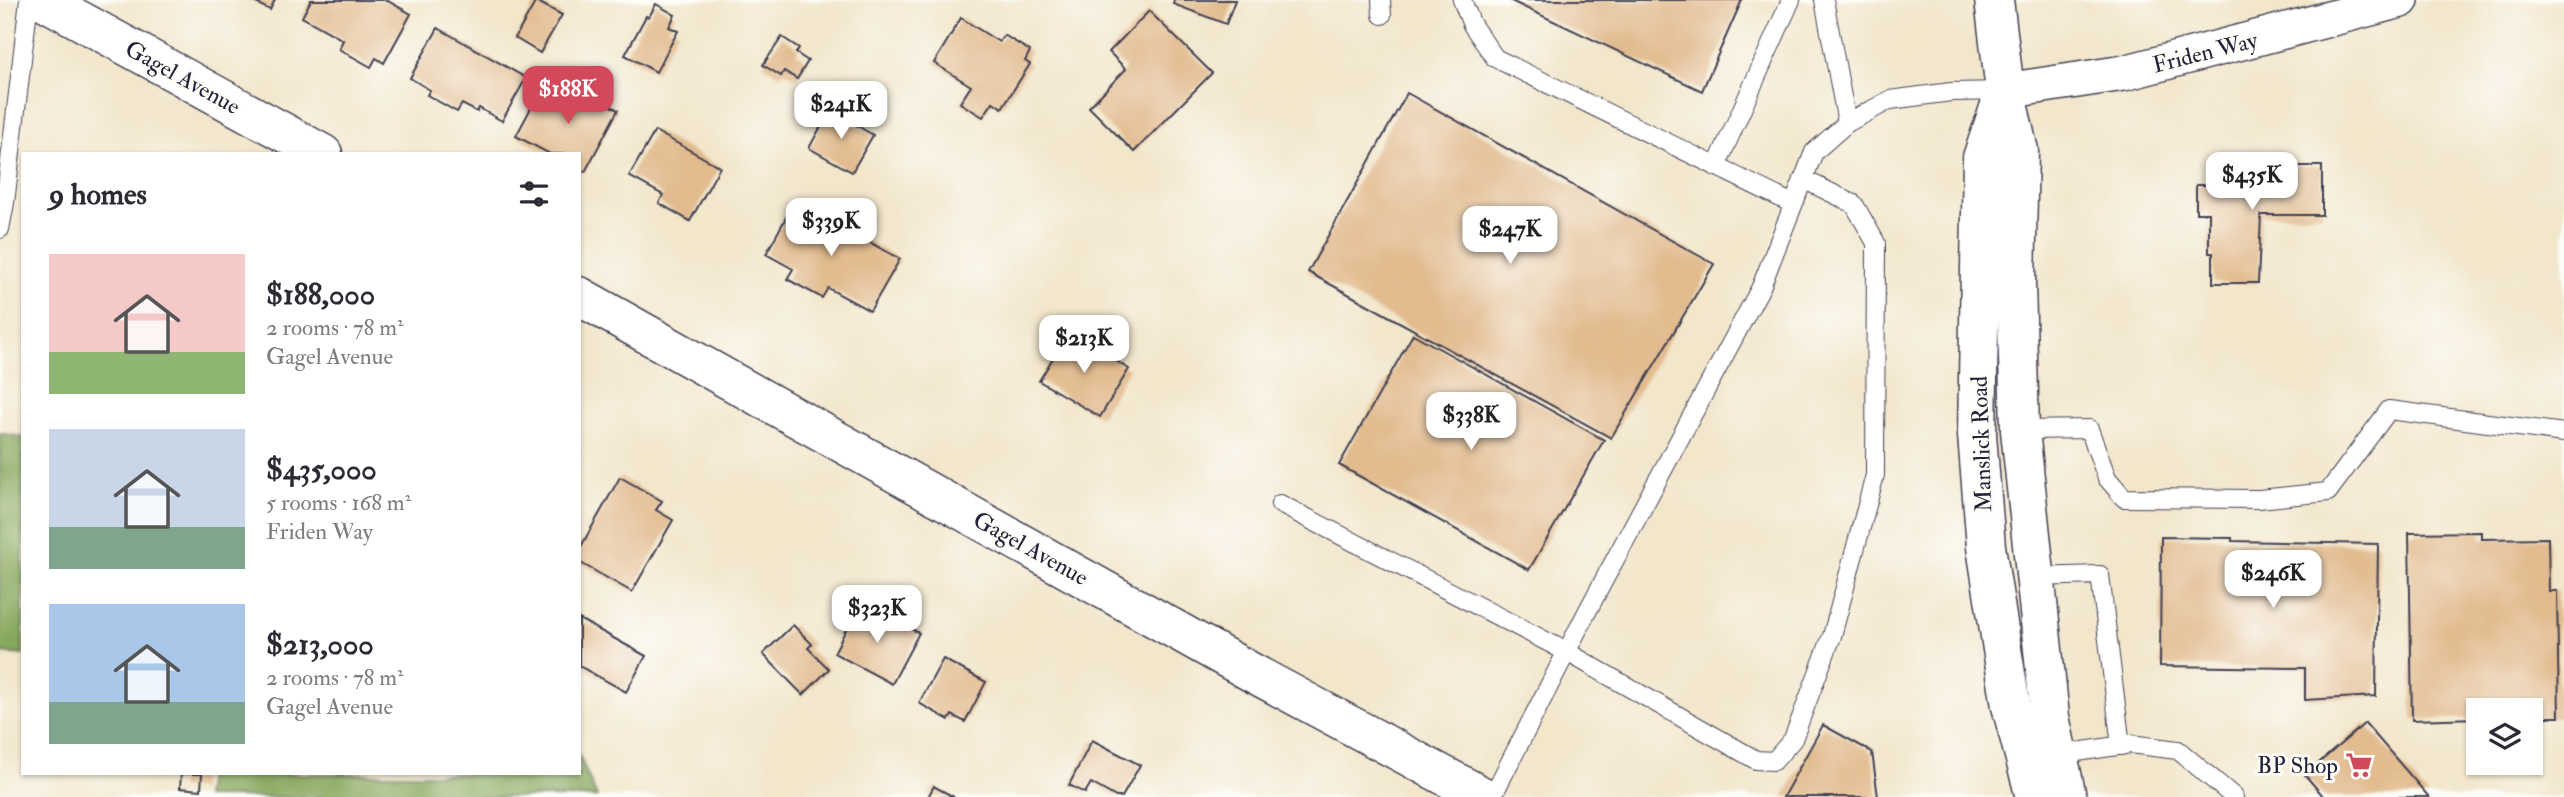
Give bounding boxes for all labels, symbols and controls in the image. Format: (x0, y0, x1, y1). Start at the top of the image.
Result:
street label: Friden Way (2150, 25, 2261, 79)
street label: Gagel Avenue (120, 34, 246, 121)
pin: $188K (519, 66, 617, 126)
text: $188K (539, 74, 597, 103)
pin: $241K (792, 82, 890, 141)
text: $241K (810, 89, 872, 118)
pin: $435K (2203, 152, 2301, 212)
text: $435K (2222, 160, 2282, 189)
icon: filters (515, 175, 553, 213)
text: 9 homes (49, 176, 147, 213)
pin: $339K (782, 198, 880, 258)
text: $339K (802, 206, 860, 235)
pin: $247K (1461, 206, 1559, 266)
text: $247K (1478, 214, 1542, 243)
text: $188,000 (266, 276, 375, 313)
icon: home (105, 282, 189, 366)
text: 2 rooms · 78 m² (266, 313, 404, 342)
pin: $213K (1035, 316, 1133, 375)
text: $213K (1055, 323, 1113, 352)
text: Gagel Avenue (266, 342, 393, 371)
street label: Manslick Road (1965, 375, 1998, 513)
pin: $338K (1422, 392, 1520, 452)
text: $338K (1442, 400, 1500, 429)
text: $435,000 (266, 451, 377, 488)
icon: home (105, 457, 189, 541)
text: 5 rooms · 168 m² (266, 488, 411, 517)
street label: Gagel Avenue (968, 505, 1094, 592)
text: Friden Way (266, 517, 373, 546)
pin: $246K (2224, 550, 2322, 610)
text: $246K (2241, 558, 2305, 587)
pin: $323K (828, 586, 926, 645)
text: $323K (848, 593, 906, 622)
text: $213,000 (266, 626, 374, 663)
icon: home (105, 632, 189, 716)
text: 2 rooms · 78 m² (266, 663, 404, 692)
text: Gagel Avenue (266, 692, 393, 721)
map controls (2466, 698, 2543, 775)
button: layers (2466, 698, 2543, 775)
supermarket icon: BP Shop (2344, 750, 2374, 780)
place label: BP Shop (2257, 751, 2338, 781)

